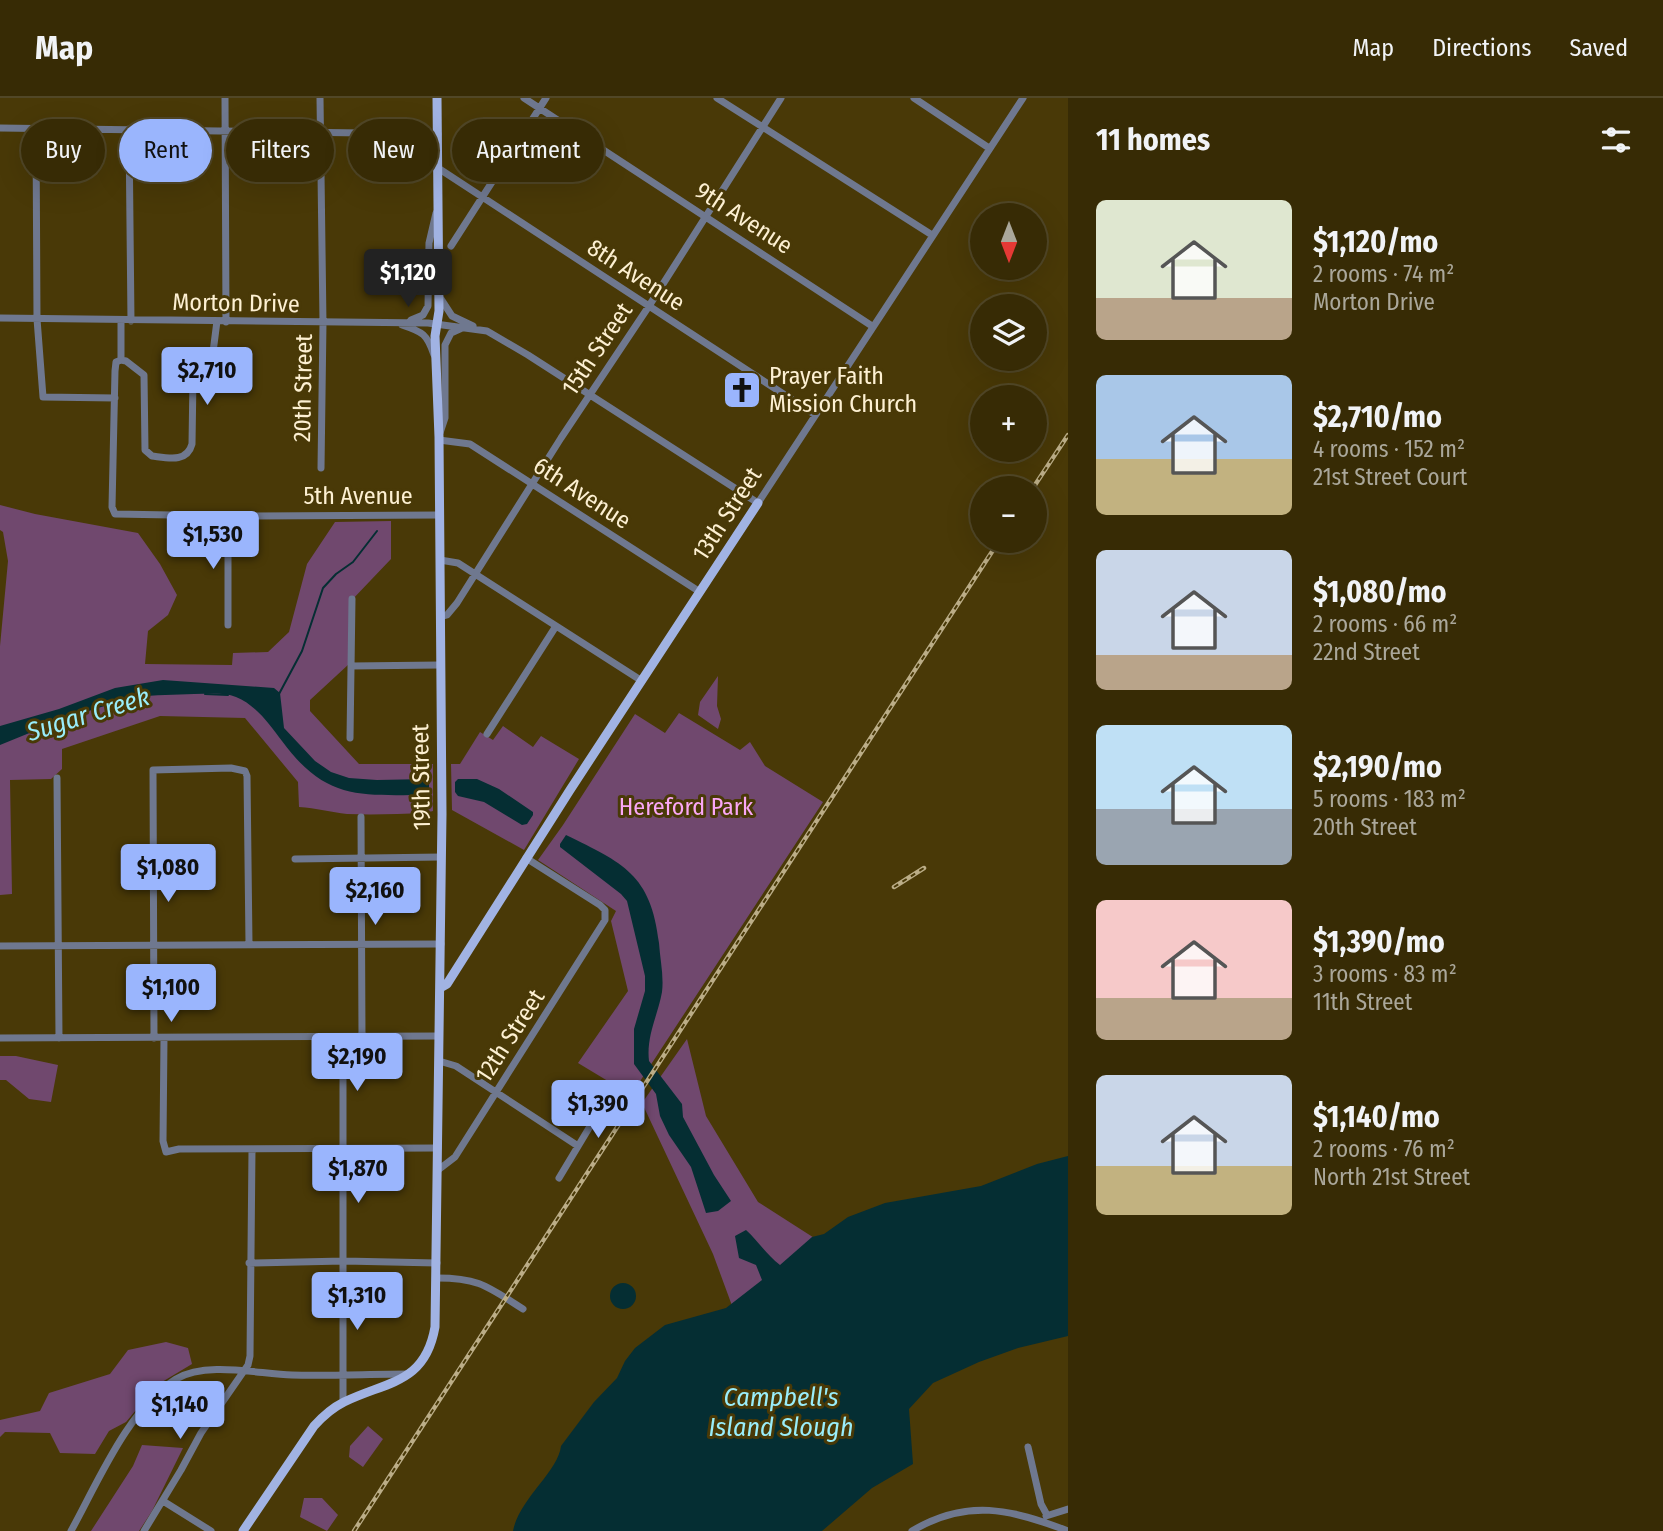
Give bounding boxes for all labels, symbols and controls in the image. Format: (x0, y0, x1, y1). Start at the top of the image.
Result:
text: Map (35, 28, 93, 68)
text: Map (1353, 34, 1394, 62)
text: Directions (1432, 34, 1531, 62)
text: Saved (1569, 34, 1628, 62)
chip: Buy (21, 119, 105, 182)
chip: Rent (119, 119, 212, 182)
chip: Filters (226, 119, 334, 182)
chip: New (348, 119, 438, 182)
chip: Apartment (452, 119, 604, 182)
icon: filters (1597, 121, 1635, 159)
text: 11 homes (1096, 122, 1210, 158)
street label: 9th Avenue (690, 176, 798, 260)
north arrow (970, 203, 1046, 280)
map controls (970, 203, 1047, 553)
text: $1,120/mo (1313, 224, 1438, 260)
icon: home (1152, 228, 1236, 312)
street label: 8th Avenue (582, 233, 690, 317)
pin: $1,120 (351, 250, 465, 309)
text: $1,120 (380, 258, 436, 286)
text: 2 rooms · 74 m² (1313, 260, 1454, 288)
street label: Morton Drive (172, 288, 300, 318)
text: Morton Drive (1313, 288, 1435, 316)
button: layers (970, 294, 1047, 371)
street label: 15th Street (556, 297, 638, 401)
street label: 20th Street (288, 333, 318, 442)
pin: $2,710 (150, 348, 264, 407)
text: $2,710 (177, 356, 237, 384)
place label: Prayer Faith Mission Church (769, 362, 917, 418)
church icon: Prayer Faith Mission Church (721, 369, 763, 411)
button: + (970, 385, 1047, 462)
text: $2,710/mo (1313, 399, 1442, 435)
icon: home (1152, 403, 1236, 487)
text: 4 rooms · 152 m² (1313, 435, 1465, 463)
street label: 6th Avenue (528, 451, 636, 535)
street label: 13th Street (687, 462, 768, 566)
text: 21st Street Court (1313, 463, 1467, 491)
button: − (970, 476, 1047, 553)
street label: 5th Avenue (303, 482, 413, 510)
pin: $1,530 (156, 512, 270, 571)
text: $1,530 (183, 520, 243, 548)
text: $1,080/mo (1313, 574, 1447, 610)
icon: home (1152, 578, 1236, 662)
text: 2 rooms · 66 m² (1313, 610, 1457, 638)
text: 22nd Street (1313, 638, 1420, 666)
water label: Sugar Creek (22, 681, 153, 748)
street label: 19th Street (406, 724, 436, 830)
text: $2,190/mo (1313, 749, 1442, 785)
icon: home (1152, 753, 1236, 837)
text: 5 rooms · 183 m² (1313, 785, 1466, 813)
park label: Hereford Park (619, 793, 754, 821)
text: 20th Street (1313, 813, 1417, 841)
pin: $1,080 (111, 844, 225, 904)
text: $1,080 (137, 853, 199, 881)
pin: $2,160 (318, 868, 432, 927)
text: $2,160 (345, 876, 405, 904)
text: $1,390/mo (1313, 924, 1445, 960)
icon: home (1152, 928, 1236, 1012)
text: 3 rooms · 83 m² (1313, 960, 1457, 988)
pin: $1,100 (114, 964, 228, 1024)
text: $1,100 (142, 973, 200, 1001)
street label: 12th Street (470, 984, 550, 1088)
text: 11th Street (1313, 988, 1412, 1016)
pin: $2,190 (300, 1034, 414, 1093)
text: $2,190 (328, 1042, 386, 1070)
pin: $1,390 (541, 1080, 655, 1140)
text: $1,390 (567, 1089, 629, 1117)
text: $1,140/mo (1313, 1099, 1440, 1135)
icon: home (1152, 1103, 1236, 1187)
text: 2 rooms · 76 m² (1313, 1135, 1455, 1163)
pin: $1,870 (301, 1146, 415, 1205)
text: $1,870 (328, 1154, 388, 1182)
text: North 21st Street (1313, 1163, 1470, 1191)
pin: $1,310 (300, 1272, 414, 1332)
text: $1,310 (328, 1281, 386, 1309)
pin: $1,140 (123, 1382, 237, 1441)
water label: Campbell's Island Slough (708, 1382, 854, 1443)
text: $1,140 (151, 1390, 209, 1418)

